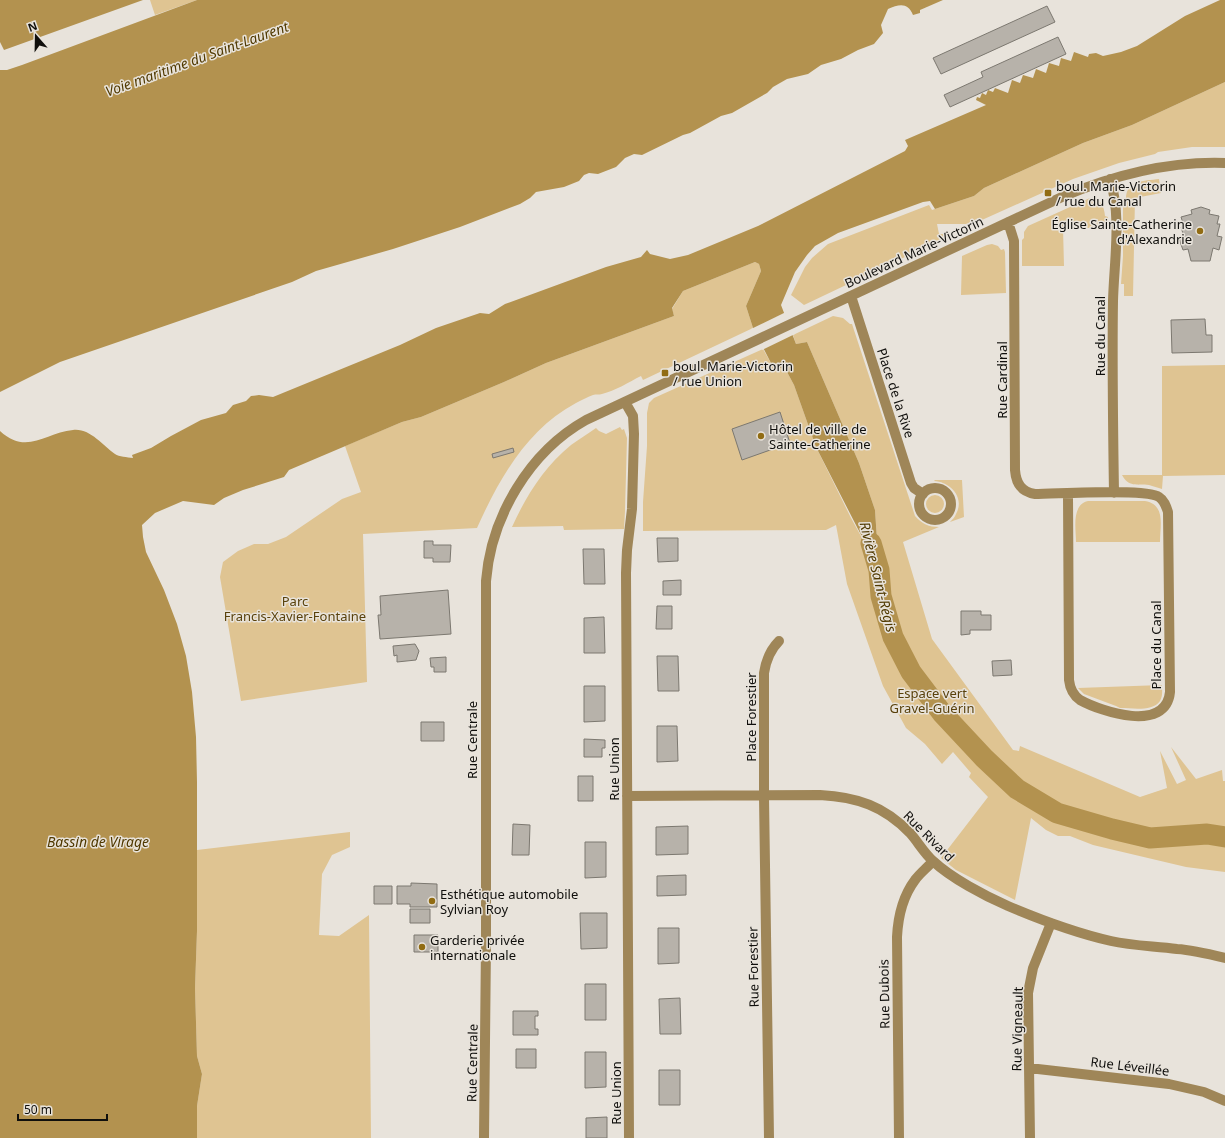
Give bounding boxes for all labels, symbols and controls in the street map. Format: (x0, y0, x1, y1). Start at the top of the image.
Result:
north arrow (16, 16, 56, 56)
water label: Voie maritime du Saint-Laurent (103, 16, 292, 101)
text: N (26, 18, 39, 35)
place label: boul. Marie-Victorin / rue du Canal (1056, 177, 1176, 210)
marker: boul. Marie-Victorin / rue du Canal (1043, 188, 1053, 198)
street label: Boulevard Marie-Victorin (842, 212, 986, 292)
place label: Église Sainte-Catherine d'Alexandrie (1051, 215, 1192, 248)
marker: Église Sainte-Catherine d'Alexandrie (1195, 226, 1205, 236)
street label: Rue du Canal (1091, 296, 1109, 376)
street label: Rue Cardinal (993, 341, 1011, 419)
street label: Place de la Rive (873, 346, 919, 440)
place label: boul. Marie-Victorin / rue Union (673, 357, 793, 390)
marker: boul. Marie-Victorin / rue Union (660, 368, 670, 378)
place label: Hôtel de ville de Sainte-Catherine (769, 420, 871, 453)
marker: Hôtel de ville de Sainte-Catherine (756, 431, 766, 441)
water label: Rivière Saint-Régis (856, 520, 901, 634)
park label: Parc Francis-Xavier-Fontaine (224, 592, 366, 625)
street label: Place du Canal (1147, 600, 1165, 690)
street label: Place Forestier (742, 672, 760, 762)
park label: Espace vert Gravel-Guérin (890, 684, 974, 717)
street label: Rue Centrale (463, 701, 481, 779)
street label: Rue Union (605, 737, 623, 801)
street label: Rue Rivard (900, 807, 958, 865)
water label: Bassin de Virage (47, 832, 149, 851)
place label: Esthétique automobile Sylvian Roy (440, 885, 578, 918)
marker: Esthétique automobile Sylvian Roy (427, 896, 437, 906)
street label: Rue Forestier (743, 926, 763, 1008)
place label: Garderie privée internationale (430, 931, 525, 964)
marker: Garderie privée internationale (417, 942, 427, 952)
street label: Rue Dubois (874, 959, 894, 1029)
street label: Rue Vigneault (1007, 986, 1027, 1072)
street label: Rue Centrale (462, 1024, 482, 1102)
street label: Rue Léveillée (1090, 1052, 1170, 1080)
street label: Rue Union (607, 1061, 625, 1125)
scale bar (18, 1096, 107, 1122)
text: 50 m (24, 1101, 52, 1118)

